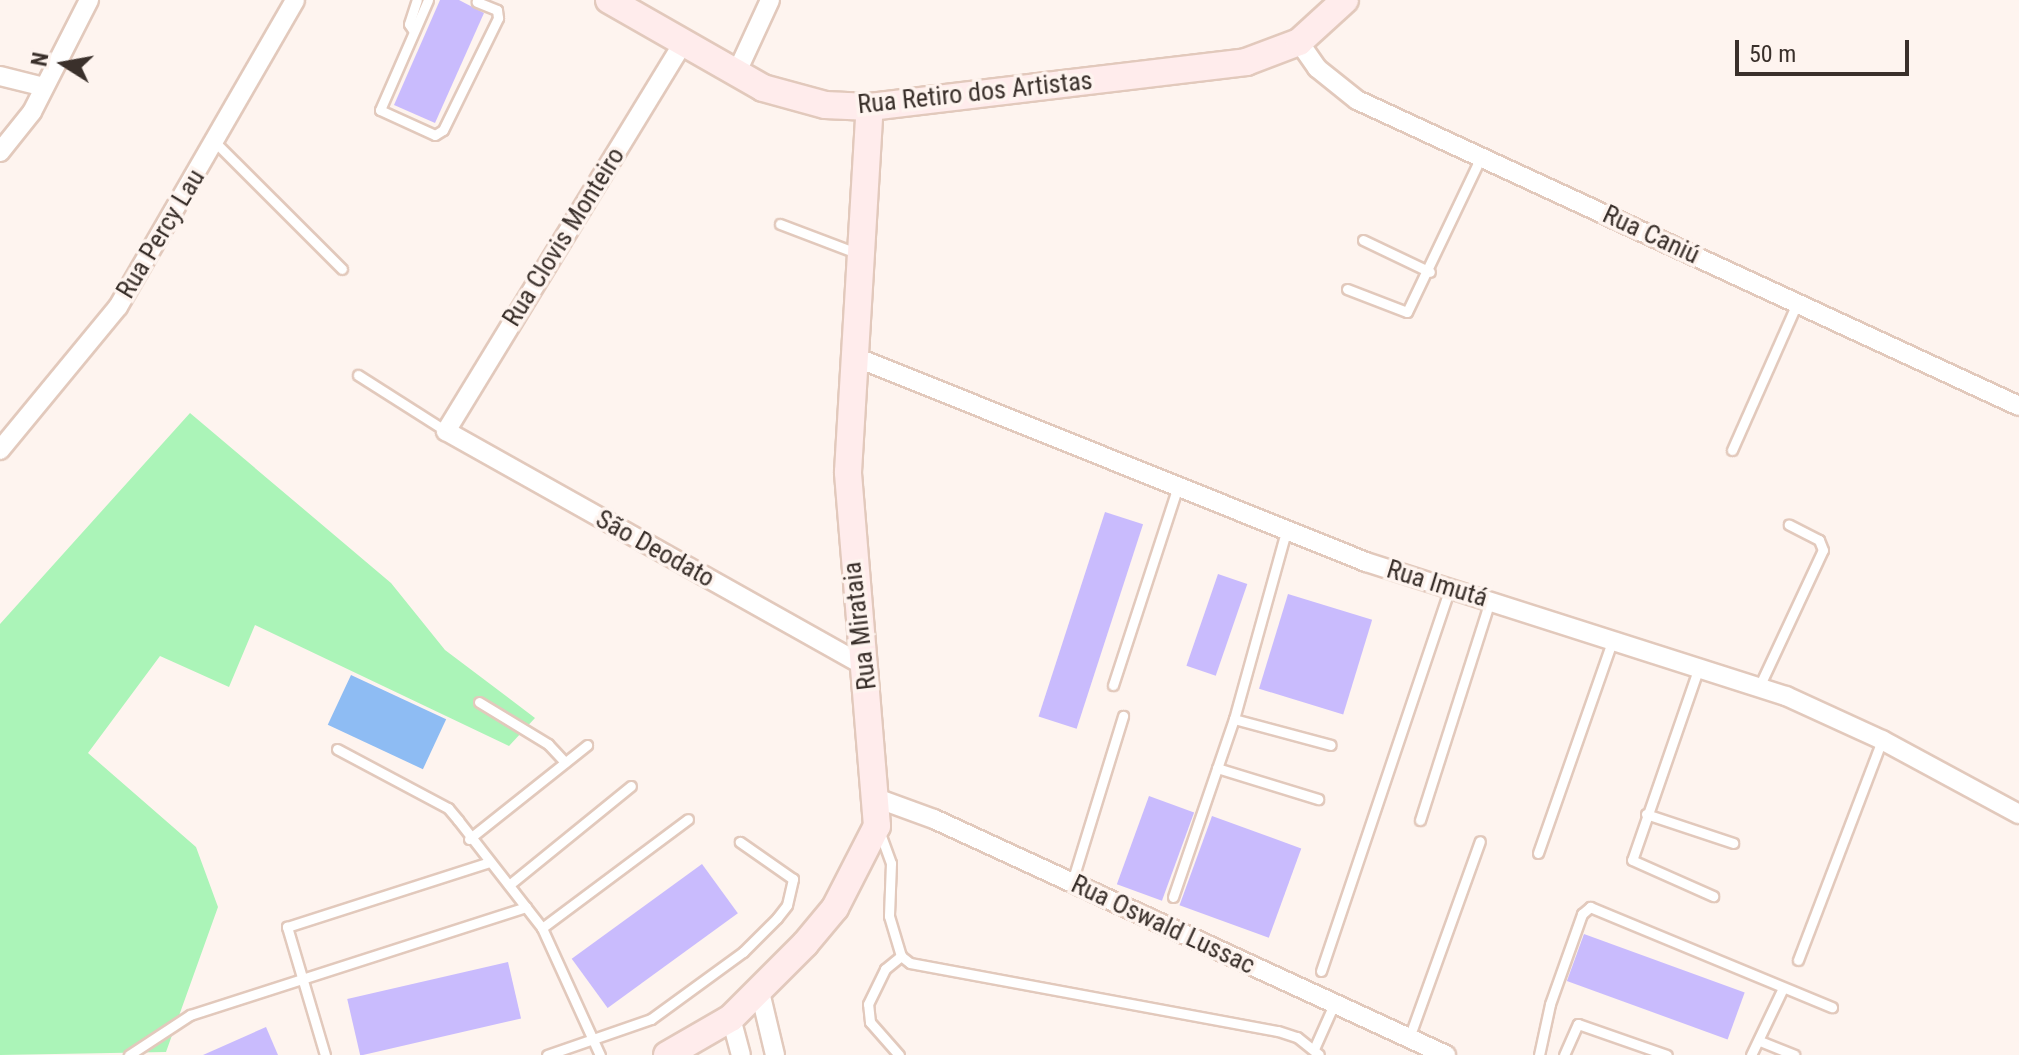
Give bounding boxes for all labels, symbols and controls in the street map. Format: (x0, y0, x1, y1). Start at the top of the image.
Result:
north arrow (24, 24, 104, 104)
scale bar (1739, 24, 1913, 74)
text: 50 m (1749, 40, 1796, 68)
text: N (26, 50, 54, 68)
street label: Rua Retiro dos Artistas (856, 65, 1094, 121)
street label: Rua Clovis Monteiro (496, 142, 632, 332)
street label: Rua Percy Lau (110, 164, 212, 304)
street label: Rua Caniú (1598, 199, 1704, 271)
street label: São Deodato (590, 504, 720, 594)
street label: Rua Imutá (1383, 554, 1491, 614)
street label: Rua Mirataia (837, 560, 883, 692)
street label: Rua Oswald Lussac (1066, 869, 1260, 981)

